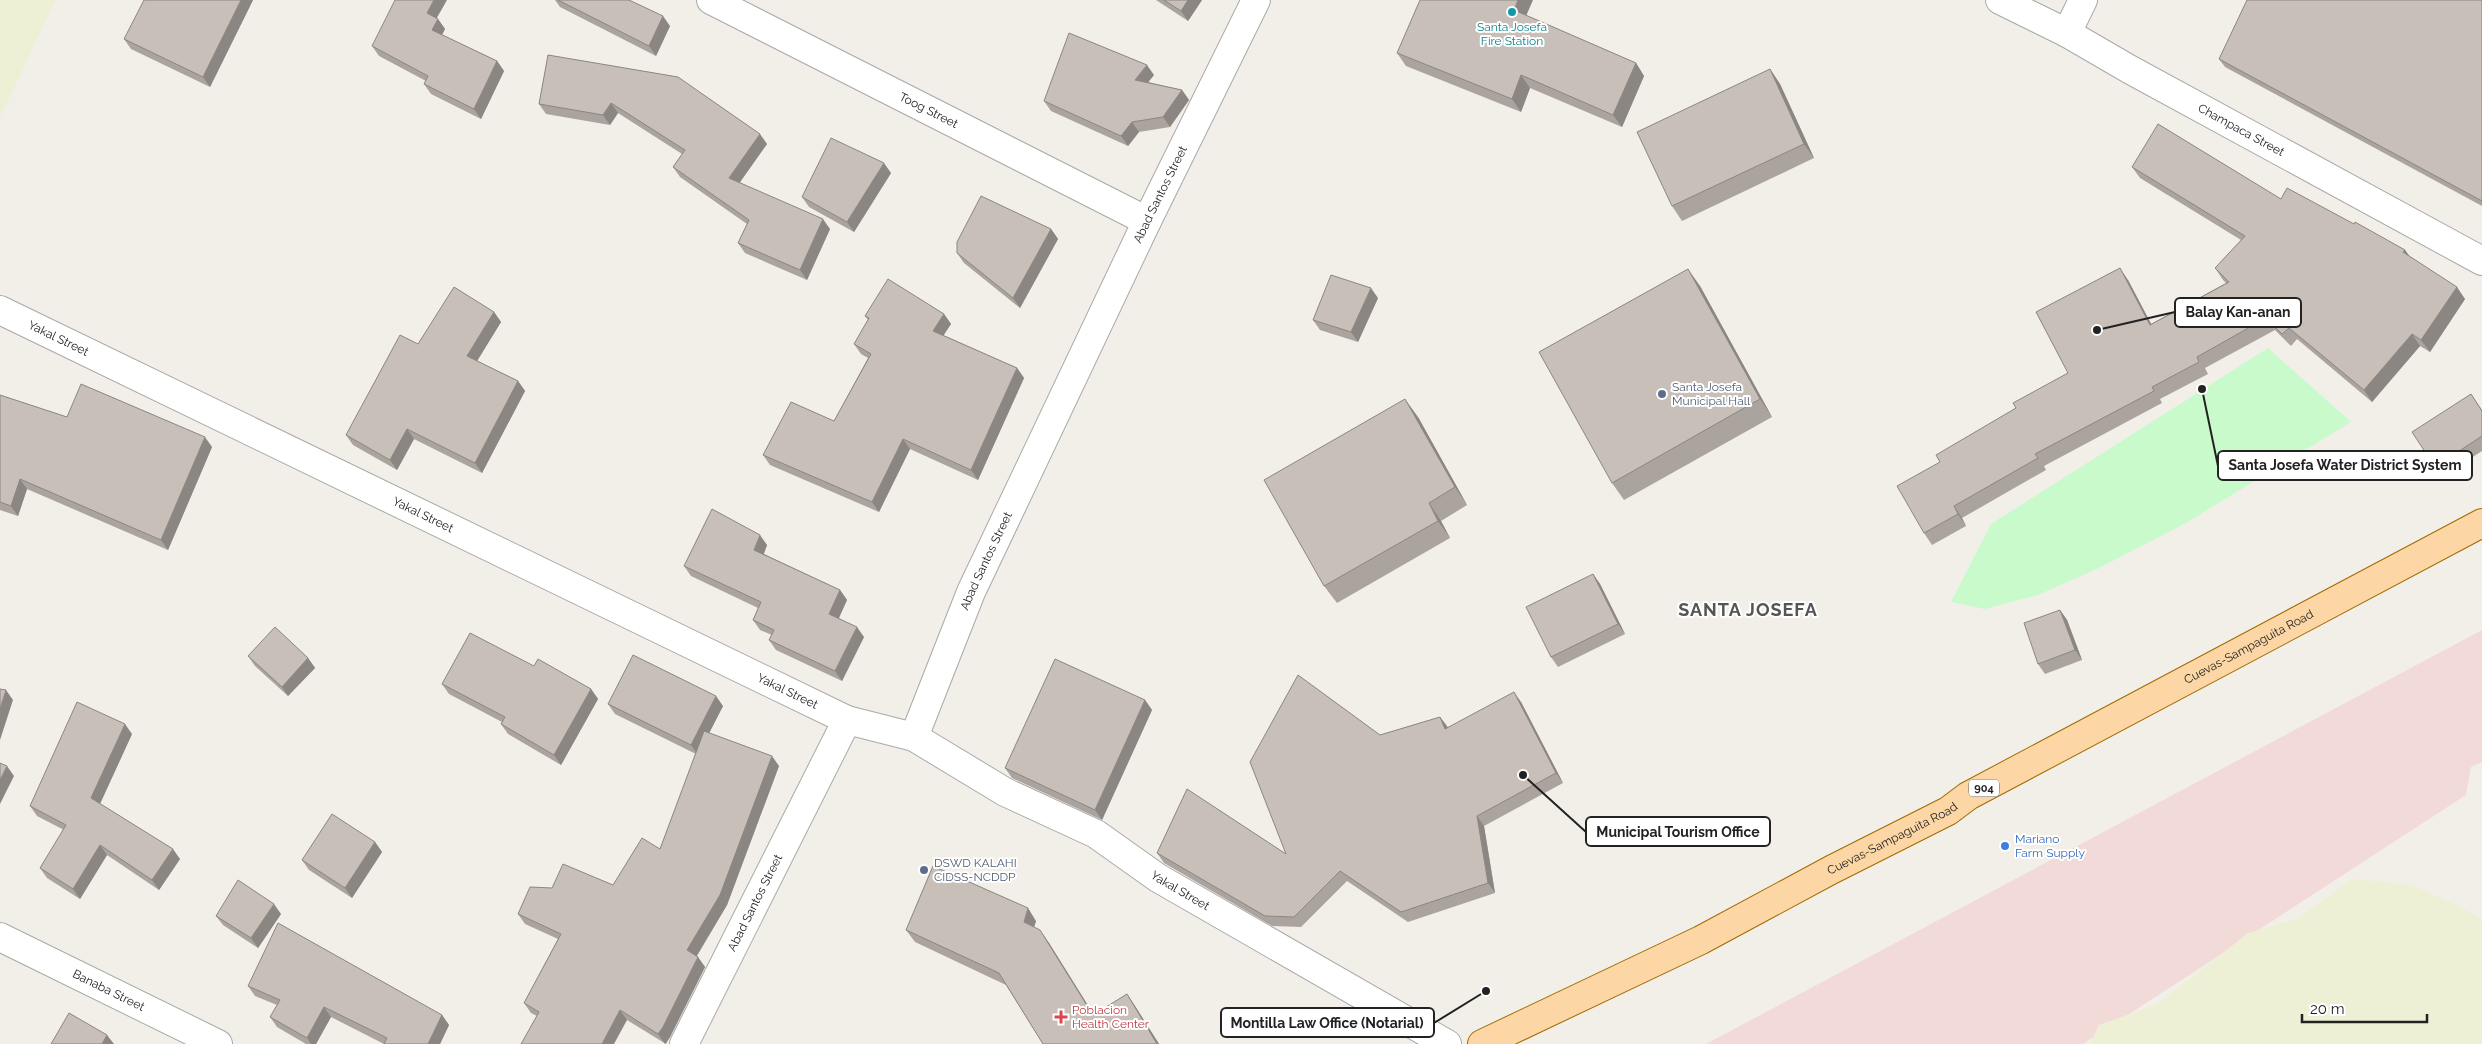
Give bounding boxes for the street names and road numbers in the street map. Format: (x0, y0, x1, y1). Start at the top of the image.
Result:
street label: Toog Street (897, 90, 960, 131)
street label: Champaca Street (2195, 101, 2287, 159)
street label: Abad Santos Street (1131, 143, 1190, 245)
street label: Yakal Street (26, 318, 91, 359)
street label: Yakal Street (391, 494, 456, 535)
street label: Abad Santos Street (958, 510, 1015, 612)
street label: Cuevas-Sampaguita Road (2182, 607, 2316, 687)
street label: Yakal Street (755, 671, 820, 712)
road number: 904 (1969, 780, 1999, 796)
street label: Cuevas-Sampaguita Road (1825, 799, 1960, 878)
street label: Abad Santos Street (725, 852, 785, 954)
street label: Yakal Street (1148, 868, 1212, 913)
street label: Banaba Street (70, 967, 147, 1014)

